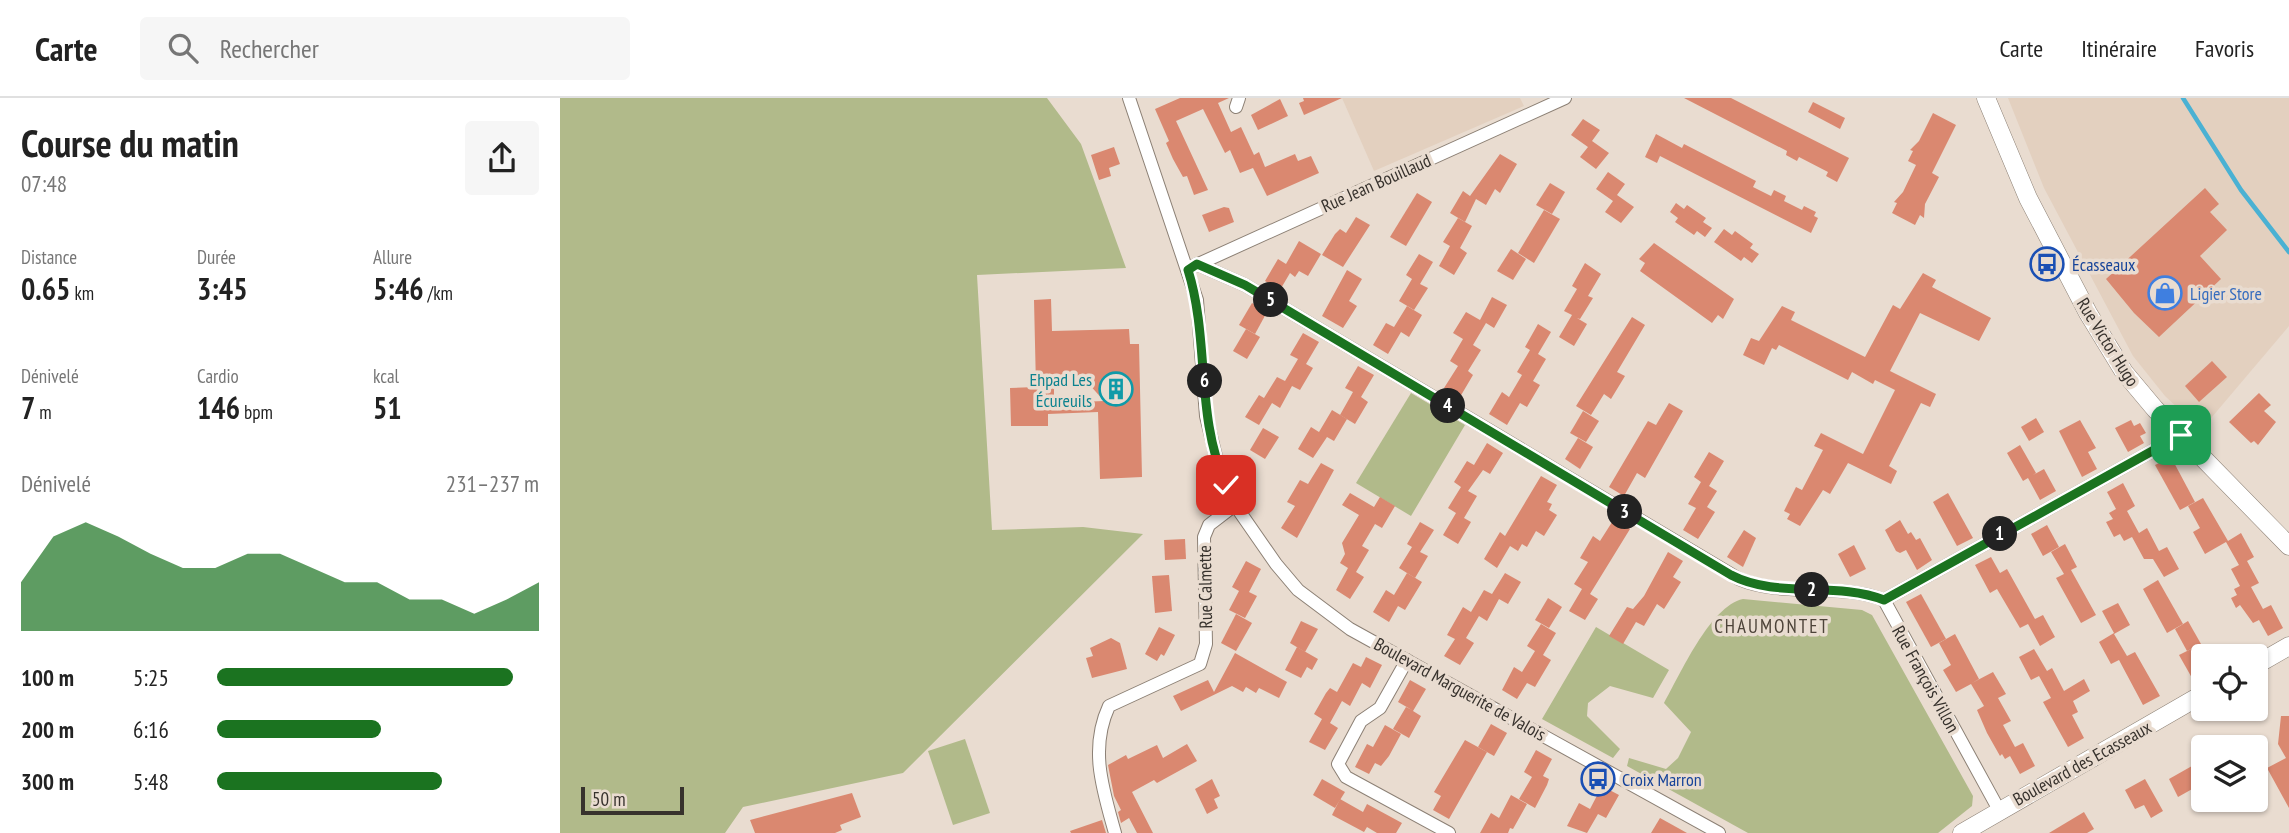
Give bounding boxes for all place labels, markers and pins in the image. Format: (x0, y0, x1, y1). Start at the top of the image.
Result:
bus stop icon: Écasseaux (2028, 245, 2066, 283)
place label: Écasseaux (2072, 253, 2136, 276)
shop icon: Ligier Store (2146, 274, 2184, 312)
pin: 5 (1254, 282, 1288, 318)
place label: Ligier Store (2190, 282, 2262, 305)
pin: 6 (1188, 364, 1222, 398)
place label: Ehpad Les Écureuils (1030, 368, 1092, 412)
building icon: Ehpad Les Écureuils (1097, 370, 1135, 408)
pin: 4 (1430, 388, 1466, 424)
pin (2151, 405, 2211, 465)
pin (1196, 455, 1256, 515)
pin: 3 (1608, 494, 1642, 530)
pin: 1 (1982, 516, 2018, 551)
pin: 2 (1794, 573, 1830, 608)
bus stop icon: Croix Marron (1579, 760, 1617, 798)
place label: Croix Marron (1622, 768, 1702, 791)

